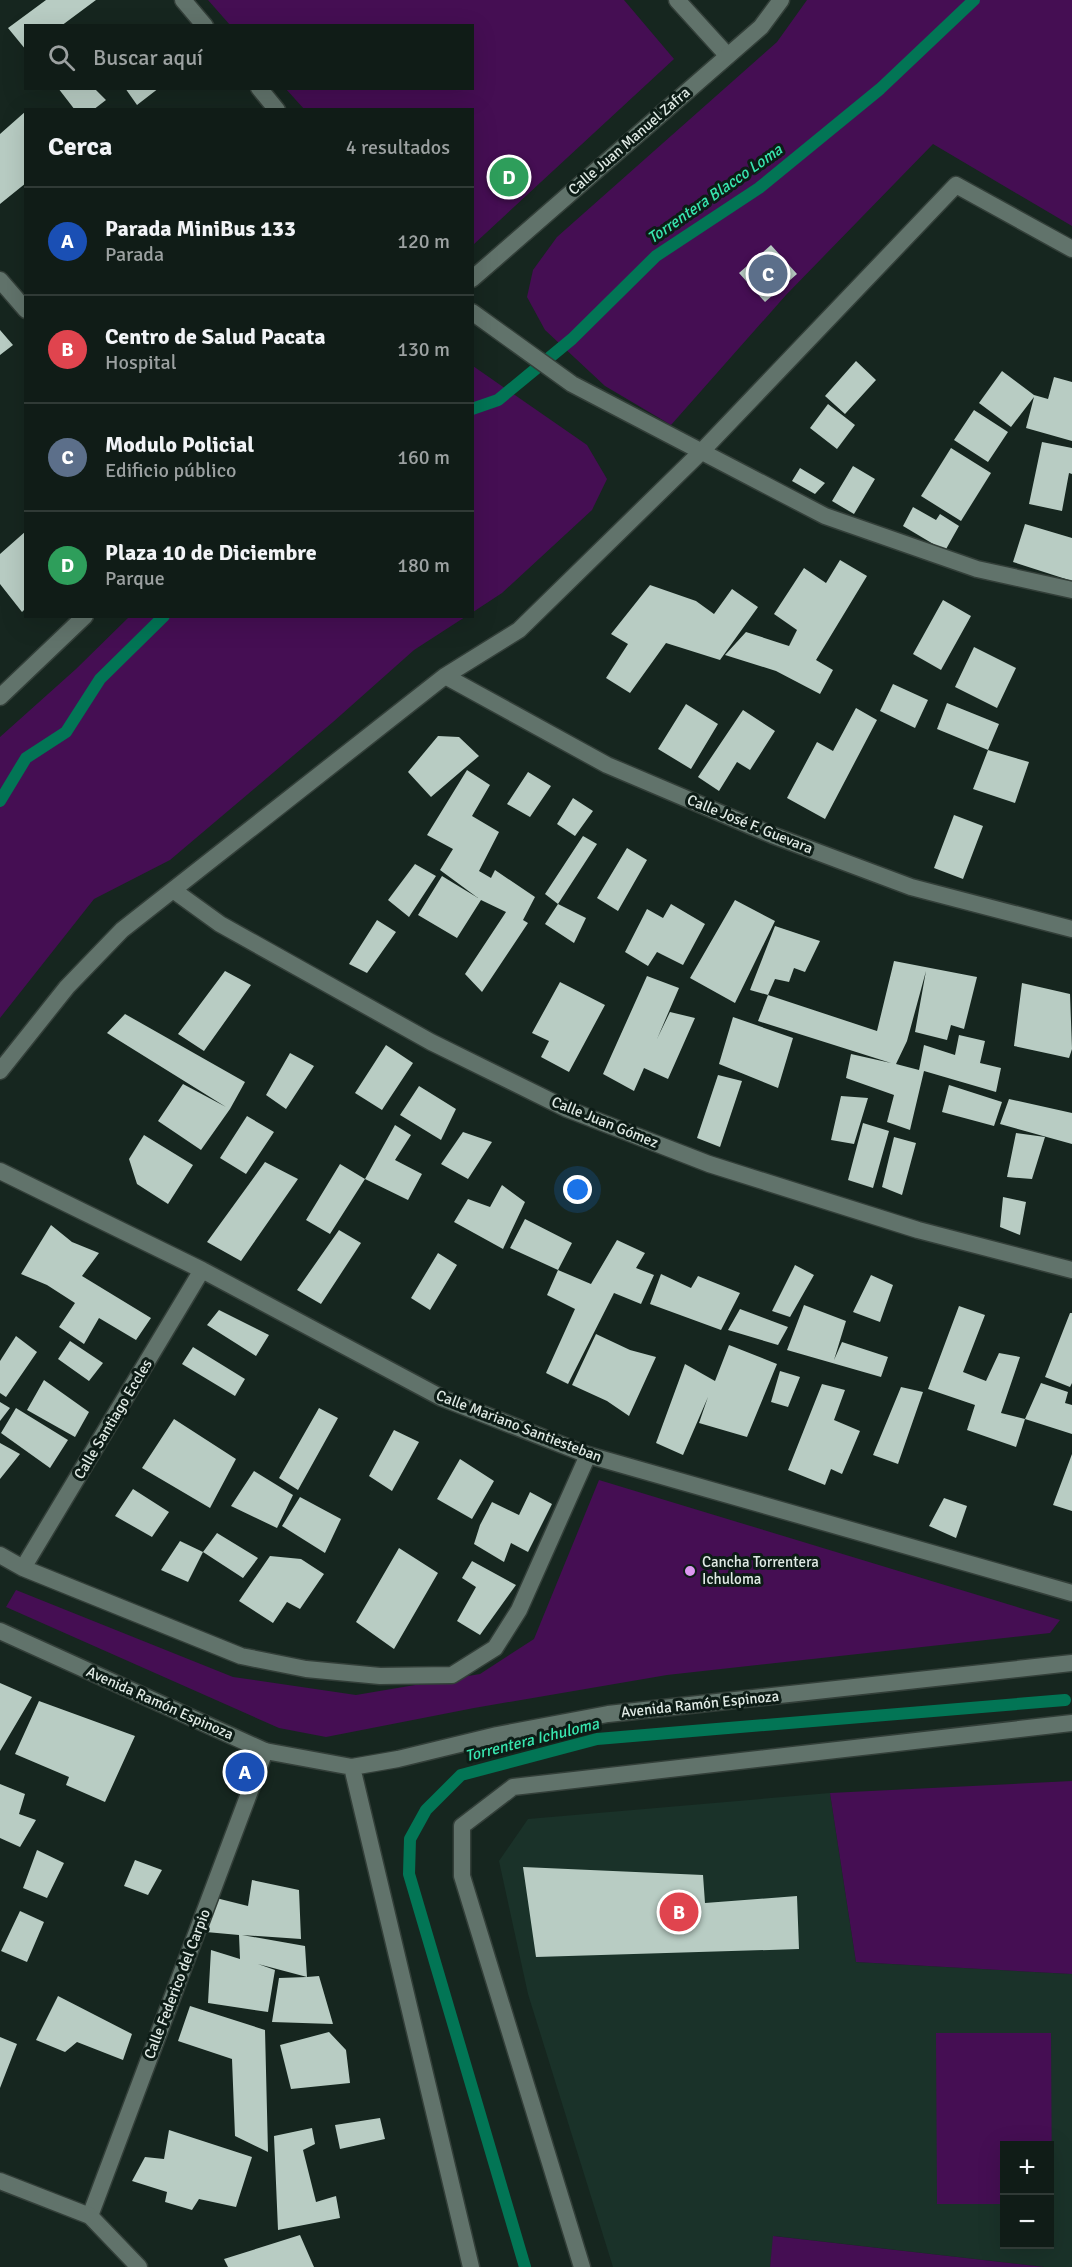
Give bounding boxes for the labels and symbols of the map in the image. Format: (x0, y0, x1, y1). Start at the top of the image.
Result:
street label: Calle Juan Manuel Zafra (565, 83, 693, 199)
water label: Torrentera Blacco Loma (644, 139, 787, 248)
pin: D (490, 154, 528, 200)
pin: C (748, 252, 788, 296)
street label: Calle José F. Guevara (685, 791, 815, 857)
street label: Calle Juan Gómez (549, 1092, 661, 1152)
your location (563, 1175, 592, 1204)
street label: Calle Santiago Eccles (70, 1355, 156, 1482)
street label: Calle Mariano Santiesteban (433, 1386, 605, 1466)
place label: Cancha Torrentera Ichuloma (702, 1553, 819, 1588)
marker: Cancha Torrentera Ichuloma (683, 1564, 697, 1578)
street label: Avenida Ramón Espinoza (84, 1662, 236, 1744)
street label: Avenida Ramón Espinoza (620, 1687, 780, 1721)
water label: Torrentera Ichuloma (463, 1713, 602, 1766)
pin: A (226, 1750, 264, 1794)
pin: B (660, 1890, 698, 1934)
street label: Calle Federico del Carpio (140, 1906, 214, 2062)

